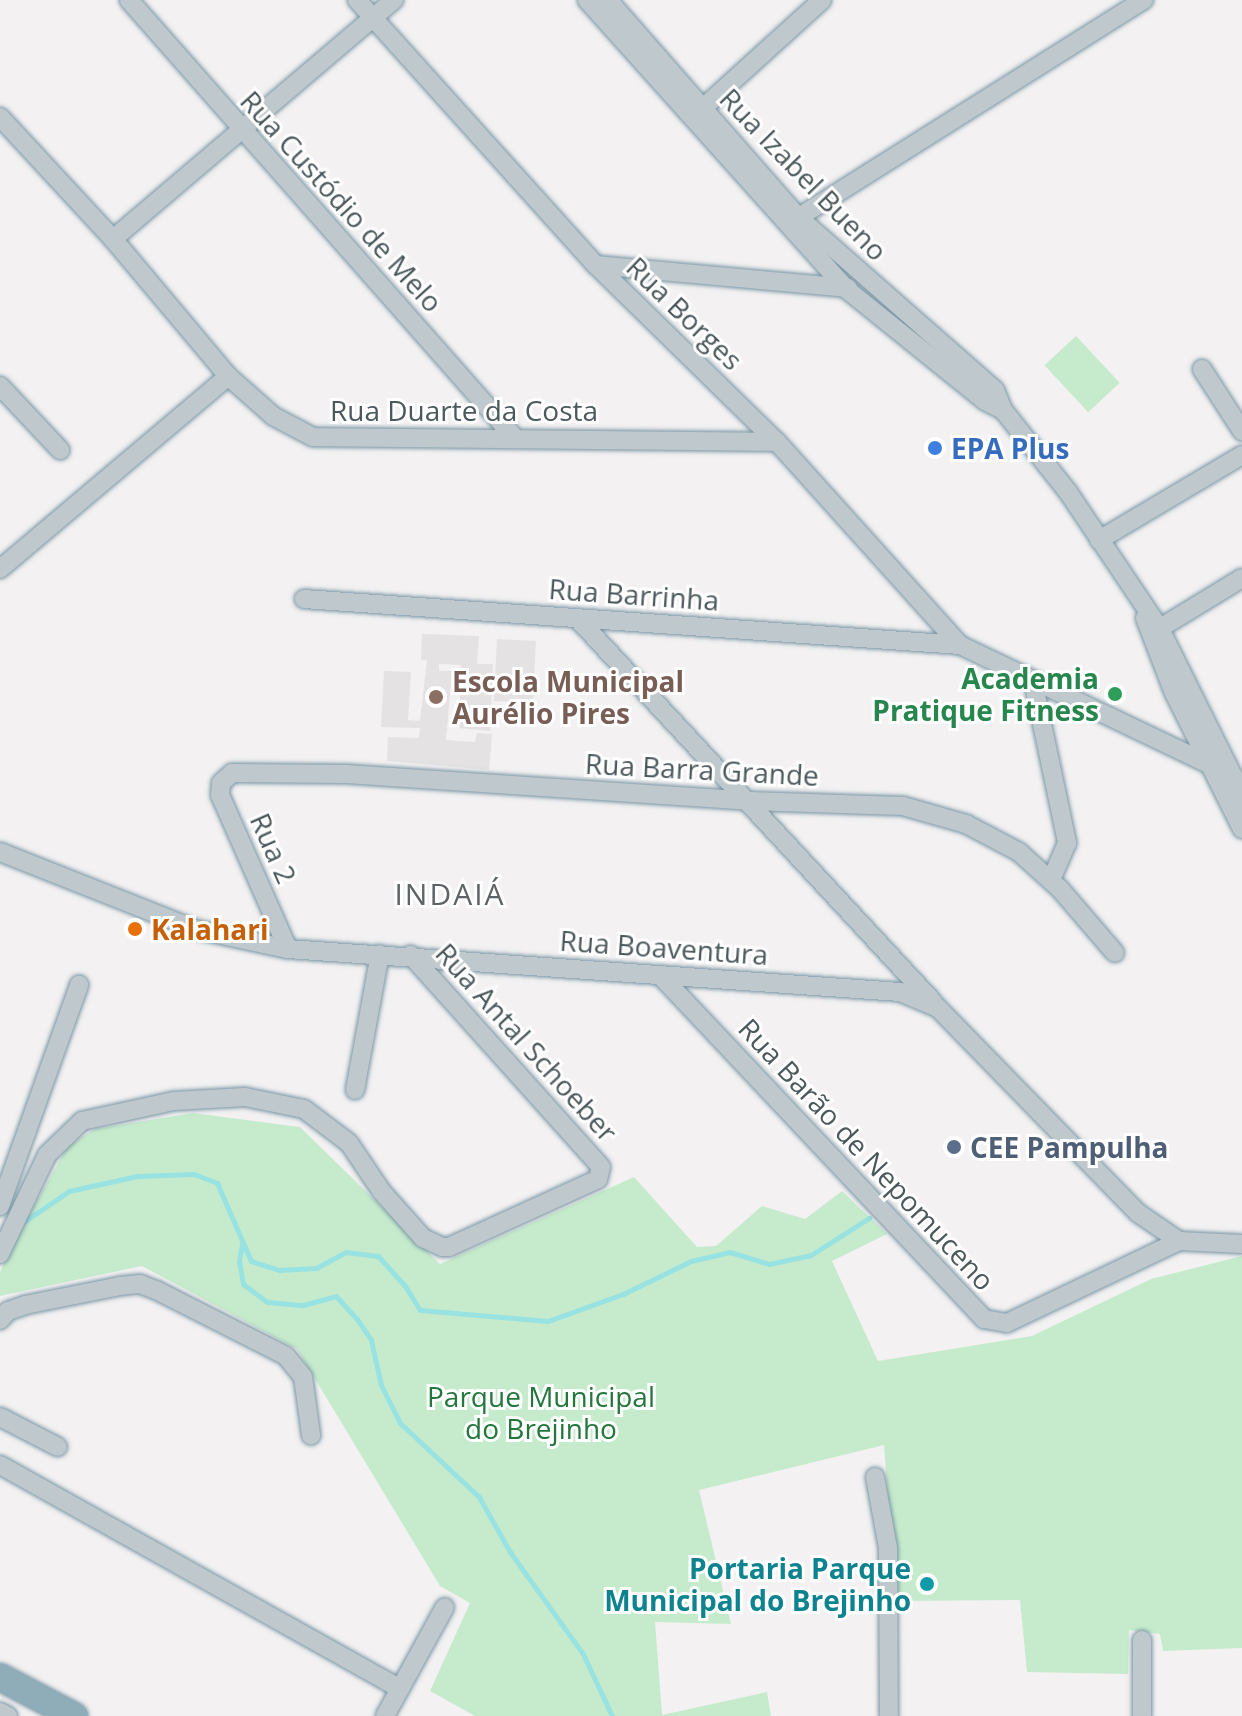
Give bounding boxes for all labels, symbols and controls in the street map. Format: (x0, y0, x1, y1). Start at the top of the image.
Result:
street label: Rua Izabel Bueno (713, 81, 895, 267)
street label: Rua Custódio de Melo (234, 84, 450, 318)
street label: Rua Borges (620, 250, 750, 376)
street label: Rua Duarte da Costa (330, 393, 598, 427)
place label: EPA Plus (951, 431, 1069, 465)
marker: EPA Plus (926, 439, 944, 457)
street label: Rua Barrinha (548, 571, 720, 617)
place label: Academia Pratique Fitness (872, 661, 1099, 727)
place label: Escola Municipal Aurélio Pires (452, 664, 684, 730)
marker: Academia Pratique Fitness (1106, 685, 1124, 703)
marker: Escola Municipal Aurélio Pires (427, 688, 445, 706)
street label: Rua Barra Grande (584, 746, 820, 792)
street label: Rua 2 (244, 808, 304, 888)
district label: INDAIÁ (394, 876, 506, 912)
place label: Kalahari (151, 912, 269, 946)
marker: Kalahari (126, 920, 144, 938)
street label: Rua Boaventura (559, 923, 769, 971)
street label: Rua Antal Schoeber (429, 936, 625, 1148)
street label: Rua Barão de Nepomuceno (732, 1011, 1002, 1297)
place label: CEE Pampulha (970, 1130, 1168, 1164)
marker: CEE Pampulha (945, 1138, 963, 1156)
park label: Parque Municipal do Brejinho (427, 1379, 655, 1445)
place label: Portaria Parque Municipal do Brejinho (604, 1551, 911, 1617)
marker: Portaria Parque Municipal do Brejinho (918, 1575, 936, 1593)

